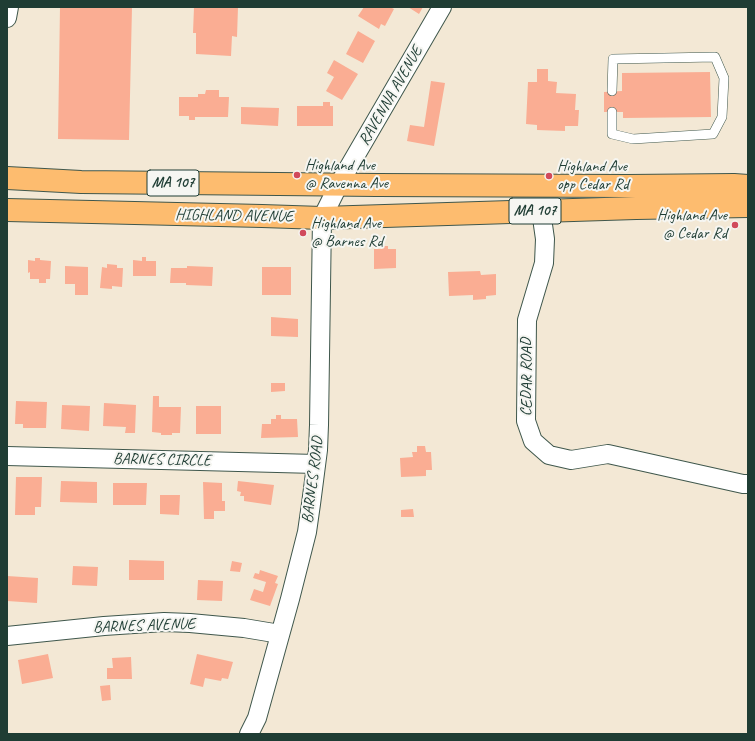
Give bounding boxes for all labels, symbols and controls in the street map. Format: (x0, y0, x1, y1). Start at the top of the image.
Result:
street label: RAVENNA AVENUE (355, 43, 427, 149)
place label: Highland Ave @ Ravenna Ave (305, 156, 388, 194)
place label: Highland Ave opp Cedar Rd (557, 157, 628, 195)
road number: MA 107 (147, 170, 199, 196)
marker: Highland Ave @ Ravenna Ave (292, 170, 302, 180)
marker: Highland Ave opp Cedar Rd (544, 171, 554, 181)
road number: MA 107 (509, 198, 561, 224)
street label: HIGHLAND AVENUE (175, 205, 293, 227)
place label: Highland Ave @ Cedar Rd (657, 206, 727, 244)
place label: Highland Ave @ Barnes Rd (311, 214, 383, 252)
marker: Highland Ave @ Cedar Rd (730, 220, 740, 230)
marker: Highland Ave @ Barnes Rd (298, 228, 308, 238)
street label: CEDAR ROAD (517, 338, 537, 416)
street label: BARNES ROAD (298, 436, 328, 524)
street label: BARNES CIRCLE (113, 450, 211, 470)
street label: BARNES AVENUE (93, 615, 195, 637)

